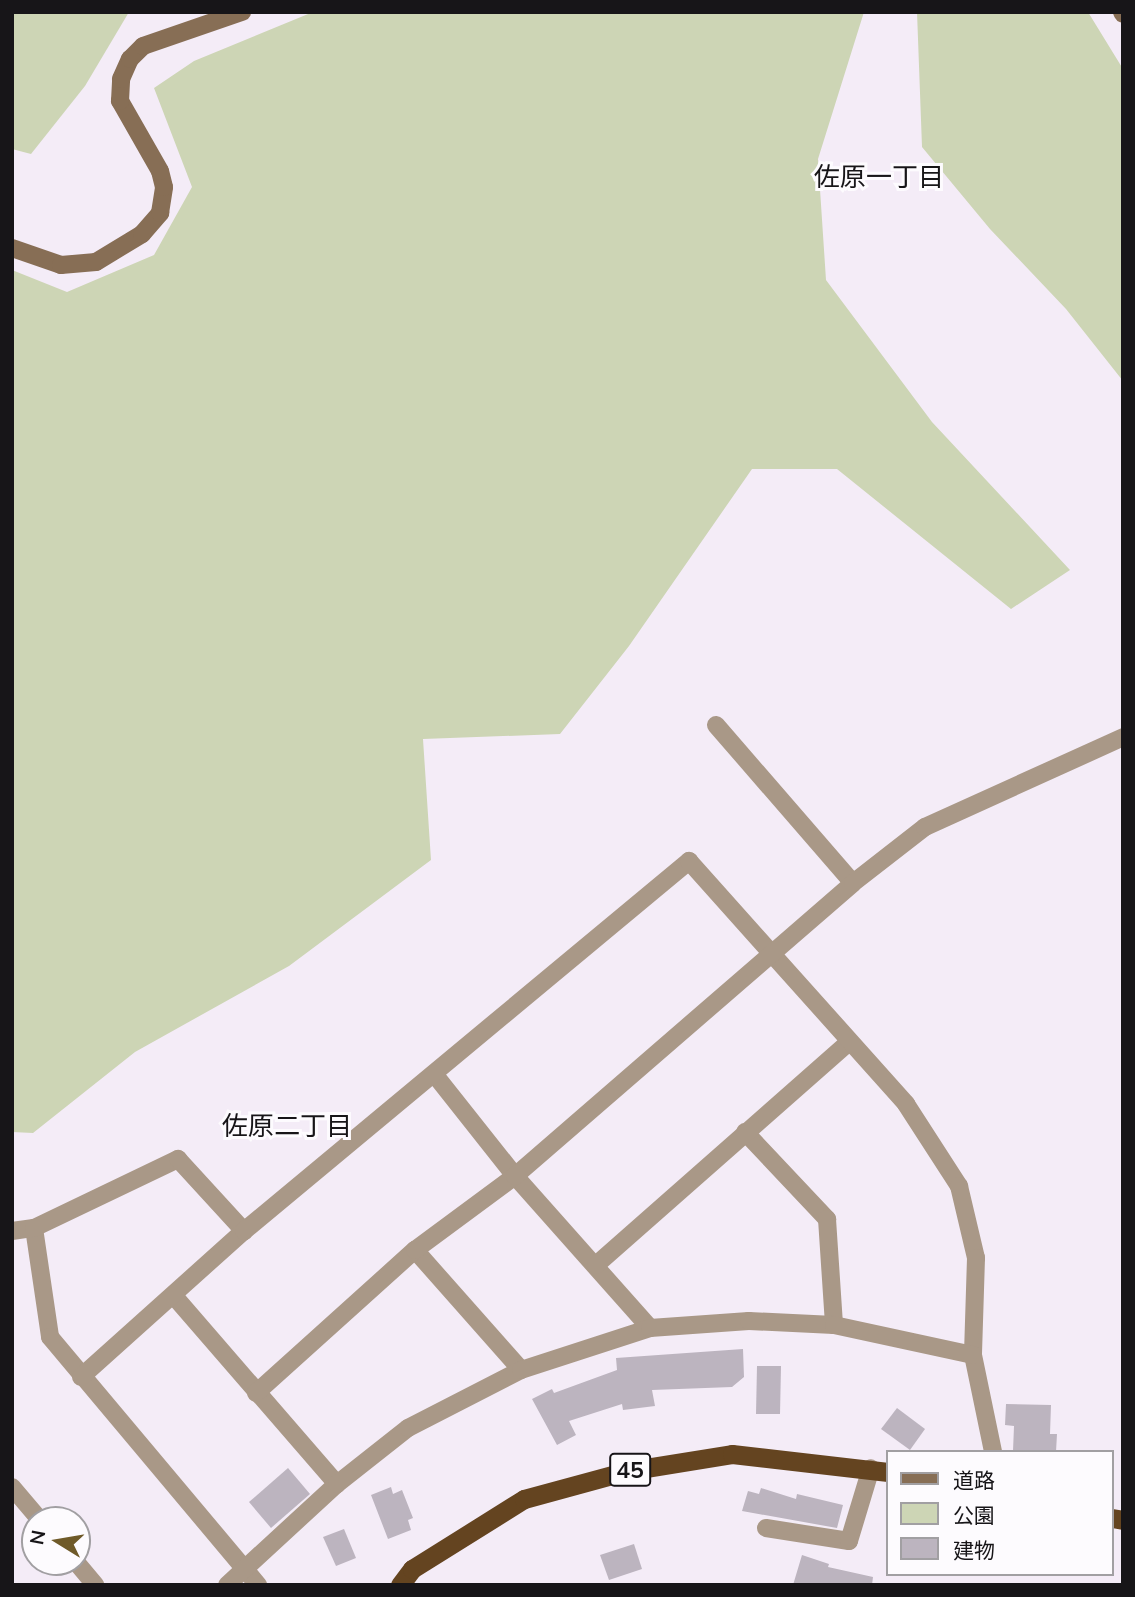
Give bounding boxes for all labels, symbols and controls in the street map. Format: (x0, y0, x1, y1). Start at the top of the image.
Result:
district label: 佐原一丁目 (814, 161, 944, 193)
district label: 佐原二丁目 (222, 1110, 352, 1142)
road number: 45 (609, 1450, 651, 1490)
legend (886, 1450, 1114, 1576)
text: 道路 (953, 1467, 995, 1493)
text: 公園 (953, 1502, 995, 1528)
north arrow (21, 1506, 91, 1576)
text: N (24, 1528, 50, 1547)
text: 建物 (953, 1537, 995, 1563)

